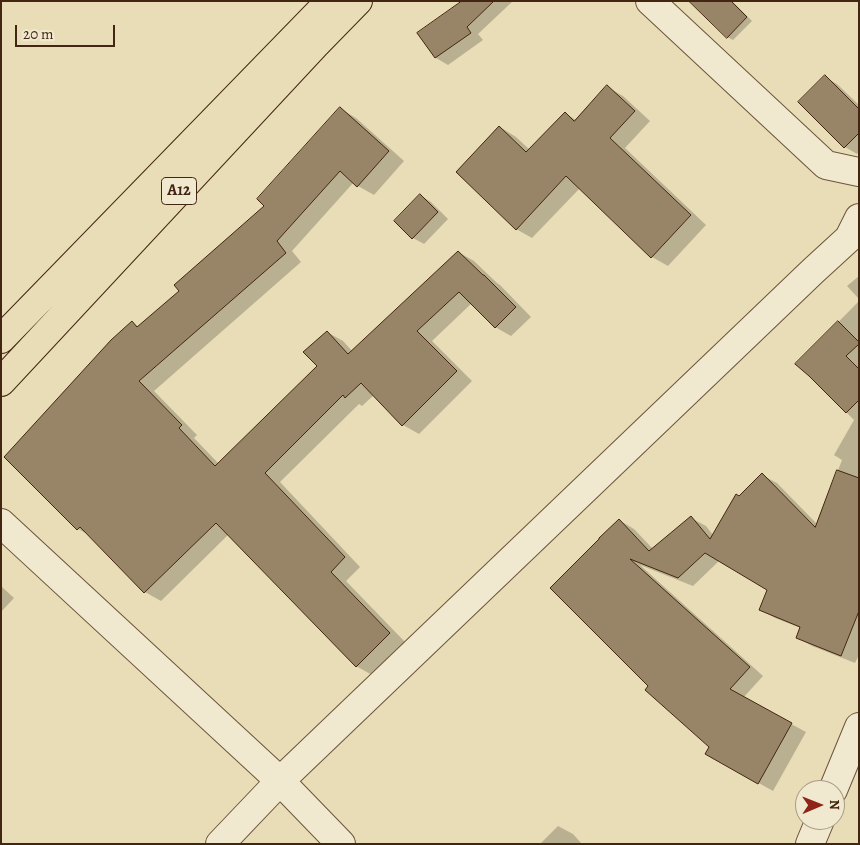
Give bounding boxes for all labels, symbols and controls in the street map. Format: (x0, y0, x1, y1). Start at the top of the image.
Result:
scale bar (18, 15, 118, 47)
text: 20 m (23, 24, 54, 44)
road number: A12 (162, 178, 196, 205)
north arrow (795, 780, 845, 830)
text: N (825, 799, 844, 810)

